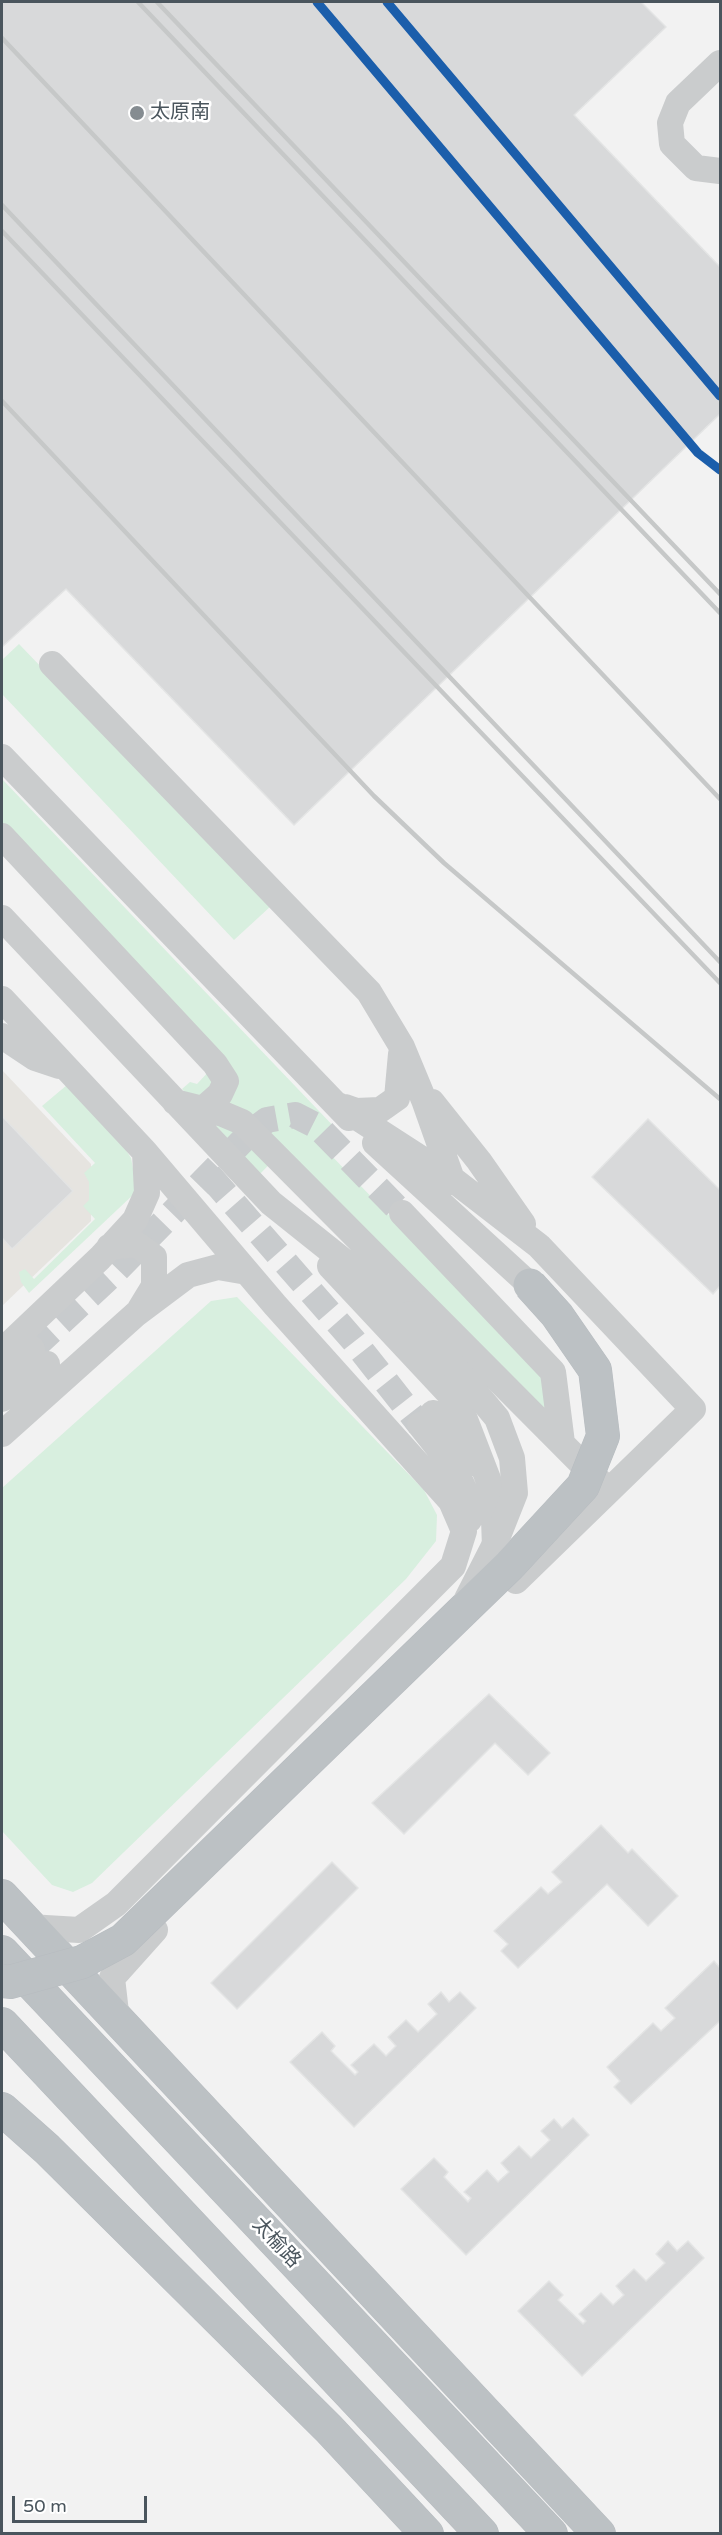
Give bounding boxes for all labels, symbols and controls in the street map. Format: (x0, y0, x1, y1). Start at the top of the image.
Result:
place label: 太原南 (150, 101, 210, 125)
marker: 太原南 (128, 104, 146, 122)
street label: 太榆路 (247, 2213, 305, 2273)
scale bar (15, 2484, 150, 2522)
text: 50 m (23, 2495, 67, 2517)

